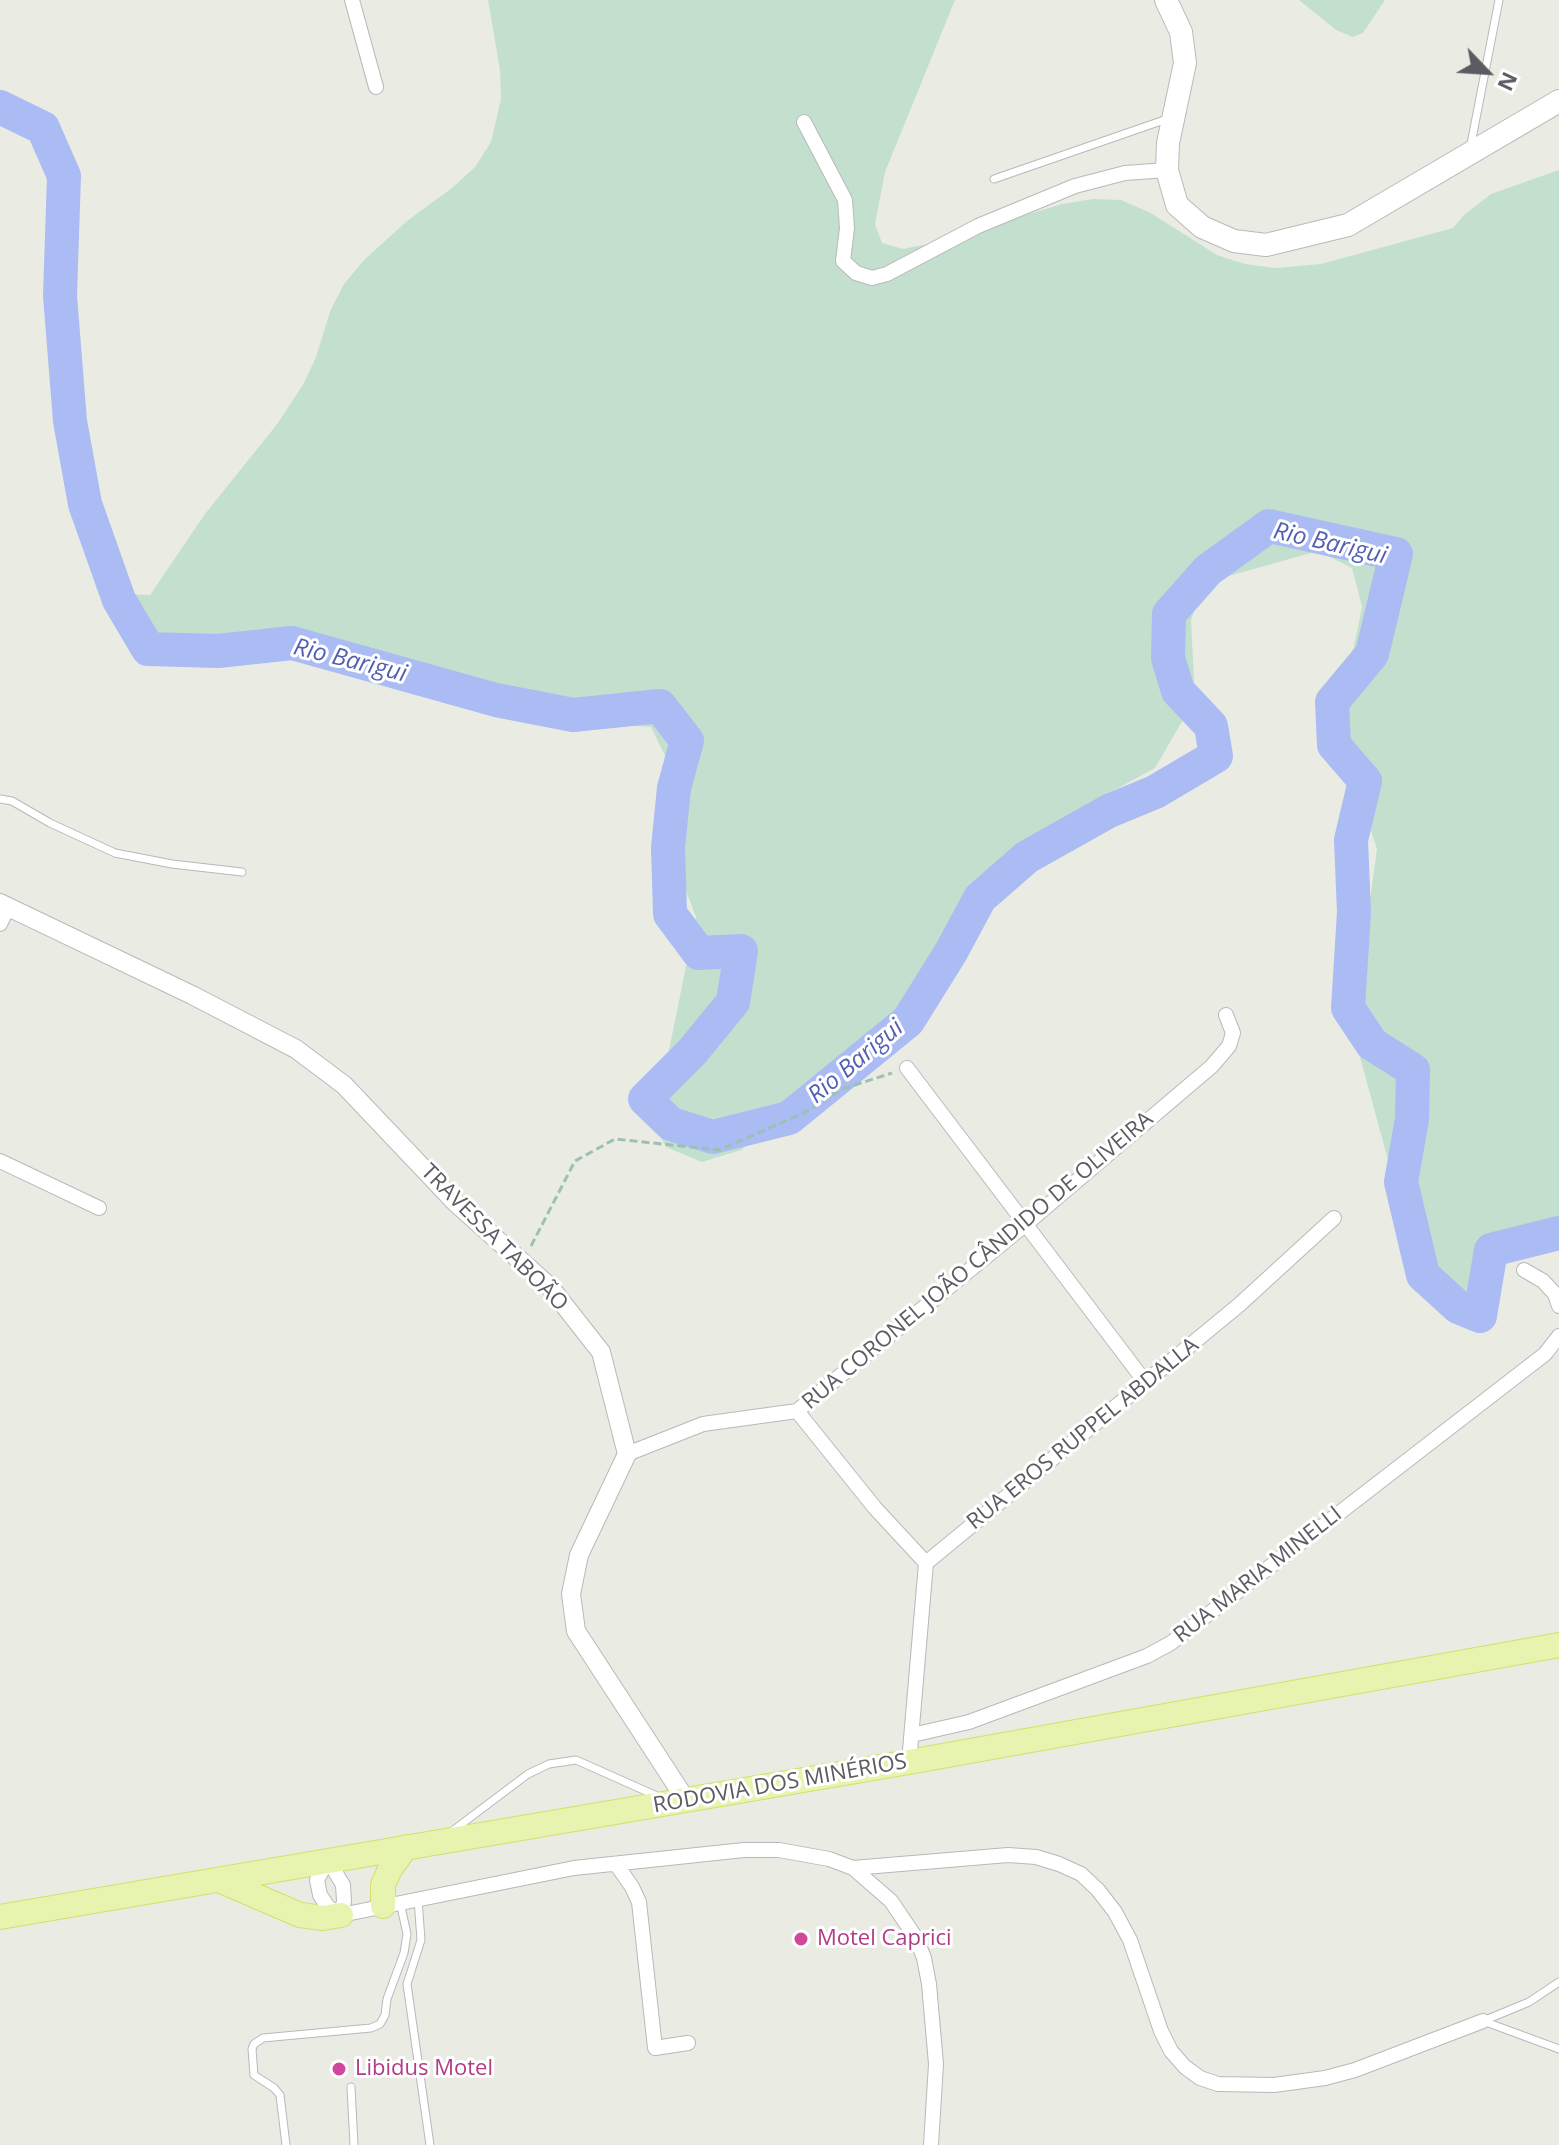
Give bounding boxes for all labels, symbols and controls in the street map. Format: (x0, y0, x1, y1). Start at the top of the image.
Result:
north arrow (1447, 32, 1527, 112)
text: N (1491, 68, 1526, 97)
water label: Rio Barigui (1271, 517, 1389, 571)
water label: Rio Barigui (291, 633, 409, 689)
water label: Rio Barigui (803, 1014, 909, 1110)
street label: RUA CORONEL JOÃO CÂNDIDO DE OLIVEIRA (797, 1106, 1159, 1416)
street label: TRAVESSA TABOÃO (415, 1159, 573, 1317)
street label: RUA EROS RUPPEL ABDALLA (962, 1332, 1204, 1536)
street label: RUA MARIA MINELLI (1169, 1501, 1347, 1649)
street label: RODOVIA DOS MINÉRIOS (651, 1749, 909, 1819)
place label: Motel Caprici (817, 1926, 952, 1952)
marker: Motel Caprici (792, 1930, 810, 1948)
place label: Libidus Motel (355, 2056, 493, 2082)
marker: Libidus Motel (330, 2060, 348, 2078)

